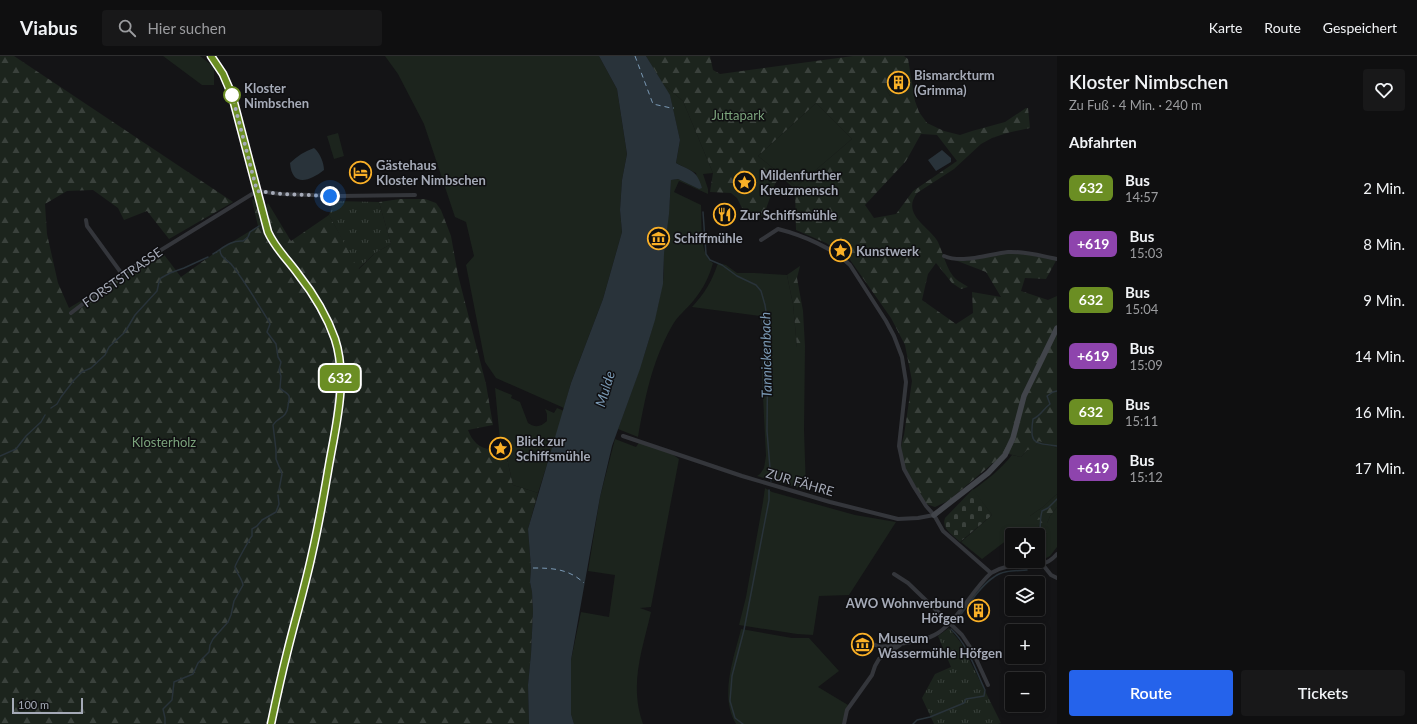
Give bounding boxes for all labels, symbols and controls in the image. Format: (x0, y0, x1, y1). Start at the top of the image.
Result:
search box (102, 10, 382, 46)
text: Viabus (20, 16, 78, 39)
icon: search (116, 17, 138, 39)
text: Hier suchen (148, 19, 226, 37)
text: Karte (1209, 19, 1242, 36)
text: Route (1264, 19, 1301, 36)
text: Gespeichert (1323, 19, 1397, 36)
place label: Bismarckturm (Grimma) (914, 67, 995, 98)
building icon: Bismarckturm (Grimma) (886, 69, 912, 95)
button: heart (1363, 69, 1405, 111)
text: Kloster Nimbschen (1069, 70, 1228, 93)
place label: Kloster Nimbschen (244, 80, 309, 111)
marker: Kloster Nimbschen (223, 86, 241, 104)
text: Zu Fuß · 4 Min. · 240 m (1069, 97, 1202, 113)
park label: Juttapark (712, 107, 765, 123)
text: Abfahrten (1069, 133, 1137, 151)
place label: Gästehaus Kloster Nimbschen (376, 157, 486, 188)
hotel icon: Gästehaus Kloster Nimbschen (348, 159, 374, 185)
place label: Mildenfurther Kreuzmensch (760, 167, 841, 198)
place icon: Mildenfurther Kreuzmensch (732, 169, 758, 195)
text: Bus (1125, 171, 1150, 189)
text: 632 (1079, 179, 1103, 196)
text: 2 Min. (1363, 179, 1405, 197)
your location (320, 186, 340, 206)
text: 14:57 (1125, 189, 1158, 205)
restaurant icon: Zur Schiffsmühle (712, 202, 738, 228)
place label: Zur Schiffsmühle (740, 207, 837, 223)
museum icon: Schiffmühle (646, 225, 672, 251)
text: Bus (1129, 227, 1154, 245)
place label: Schiffmühle (674, 230, 743, 246)
text: +619 (1077, 235, 1109, 252)
text: 8 Min. (1363, 235, 1405, 253)
place icon: Kunstwerk (827, 238, 853, 264)
place label: Kunstwerk (856, 243, 919, 259)
street label: FORSTSTRASSE (79, 244, 165, 310)
text: 15:03 (1129, 245, 1163, 261)
text: Bus (1125, 283, 1150, 301)
text: 632 (1079, 291, 1103, 308)
text: 9 Min. (1363, 291, 1405, 309)
text: 15:04 (1125, 301, 1158, 317)
water label: Tannickenbach (756, 312, 775, 398)
text: Bus (1129, 339, 1154, 357)
text: +619 (1077, 347, 1109, 364)
text: 14 Min. (1354, 347, 1405, 365)
text: 15:09 (1129, 357, 1163, 373)
line badge: 632 (317, 365, 363, 391)
text: 632 (328, 369, 352, 386)
water label: Mulde (591, 369, 618, 409)
text: Bus (1125, 395, 1150, 413)
text: 632 (1079, 403, 1103, 420)
text: 16 Min. (1354, 403, 1405, 421)
text: 15:11 (1125, 413, 1158, 429)
place label: Blick zur Schiffsmühle (516, 433, 590, 464)
park label: Klosterholz (132, 434, 196, 450)
place icon: Blick zur Schiffsmühle (487, 435, 513, 461)
text: Bus (1129, 451, 1154, 469)
text: +619 (1077, 459, 1109, 476)
text: 17 Min. (1354, 459, 1405, 477)
street label: ZUR FÄHRE (764, 465, 836, 499)
text: 15:12 (1129, 469, 1163, 485)
map controls (1005, 528, 1045, 712)
button: locate (1005, 528, 1045, 568)
button: layers (1005, 576, 1045, 616)
place label: AWO Wohnverbund Höfgen (845, 595, 964, 626)
building icon: AWO Wohnverbund Höfgen (966, 597, 992, 623)
button: + (1005, 624, 1045, 664)
place label: Museum Wassermühle Höfgen (878, 630, 1002, 661)
museum icon: Museum Wassermühle Höfgen (850, 632, 876, 658)
button: Route (1069, 670, 1233, 716)
button: Tickets (1241, 670, 1405, 716)
button: − (1005, 672, 1045, 712)
scale bar (12, 696, 83, 715)
text: 100 m (18, 698, 49, 711)

